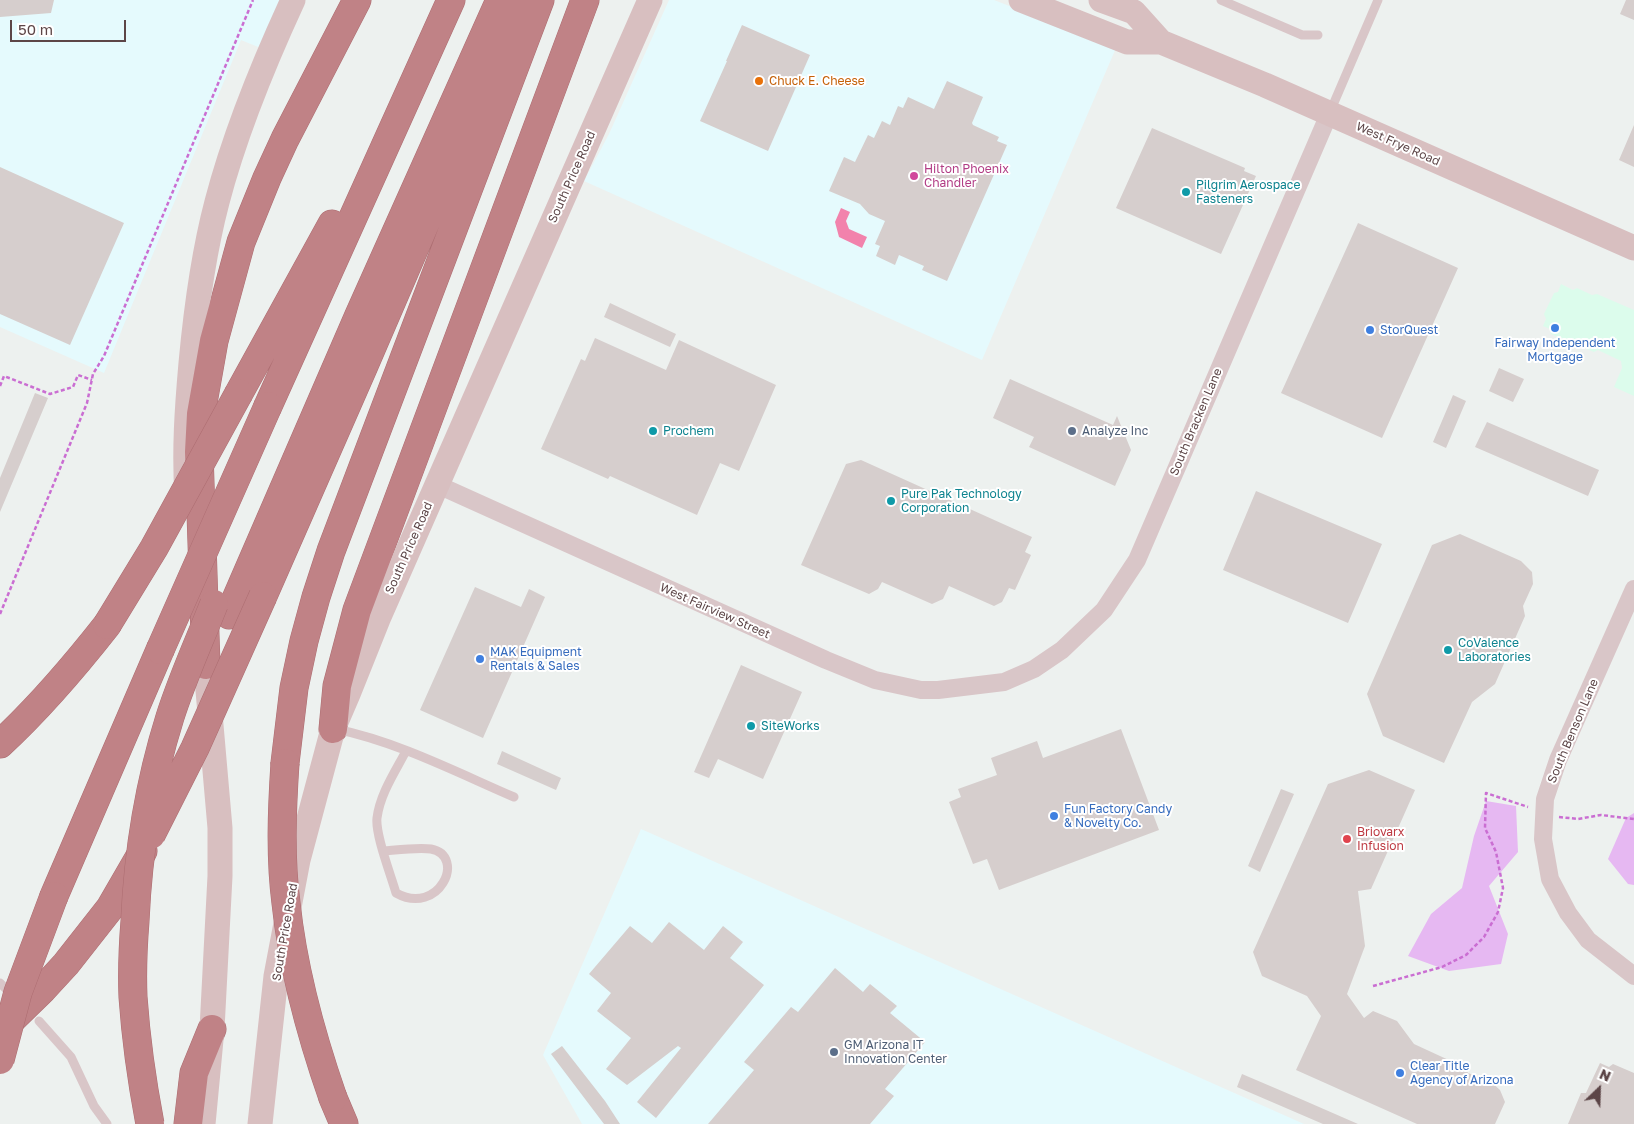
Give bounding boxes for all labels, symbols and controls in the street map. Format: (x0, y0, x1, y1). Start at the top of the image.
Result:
scale bar (12, 10, 129, 42)
text: 50 m (18, 20, 53, 38)
place label: Chuck E. Cheese (769, 74, 865, 88)
marker: Chuck E. Cheese (753, 75, 765, 87)
street label: West Frye Road (1354, 119, 1442, 169)
street label: South Price Road (545, 129, 599, 225)
place label: Hilton Phoenix Chandler (924, 162, 1009, 190)
marker: Hilton Phoenix Chandler (908, 170, 920, 182)
place label: Pilgrim Aerospace Fasteners (1196, 178, 1300, 206)
marker: Pilgrim Aerospace Fasteners (1180, 186, 1192, 198)
marker: Fairway Independent Mortgage (1549, 322, 1561, 334)
place label: StorQuest (1380, 323, 1438, 337)
marker: StorQuest (1364, 324, 1376, 336)
place label: Fairway Independent Mortgage (1494, 336, 1616, 364)
street label: South Bracken Lane (1167, 366, 1225, 478)
place label: Prochem (663, 424, 714, 438)
place label: Analyze Inc (1082, 424, 1148, 438)
marker: Prochem (647, 425, 659, 437)
marker: Analyze Inc (1066, 425, 1078, 437)
place label: Pure Pak Technology Corporation (901, 487, 1022, 515)
marker: Pure Pak Technology Corporation (885, 495, 897, 507)
street label: South Price Road (382, 500, 436, 596)
street label: West Fairview Street (658, 580, 772, 642)
place label: CoValence Laboratories (1458, 636, 1531, 664)
marker: CoValence Laboratories (1442, 644, 1454, 656)
place label: MAK Equipment Rentals & Sales (490, 645, 582, 673)
marker: MAK Equipment Rentals & Sales (474, 653, 486, 665)
street label: South Benson Lane (1545, 677, 1601, 785)
place label: SiteWorks (761, 719, 820, 733)
marker: SiteWorks (745, 720, 757, 732)
place label: Fun Factory Candy & Novelty Co. (1064, 802, 1172, 830)
marker: Fun Factory Candy & Novelty Co. (1048, 810, 1060, 822)
place label: Briovarx Infusion (1357, 825, 1404, 853)
marker: Briovarx Infusion (1341, 833, 1353, 845)
street label: South Price Road (269, 882, 301, 982)
place label: GM Arizona IT Innovation Center (844, 1038, 947, 1066)
marker: GM Arizona IT Innovation Center (828, 1046, 840, 1058)
place label: Clear Title Agency of Arizona (1410, 1059, 1514, 1087)
north arrow (1574, 1064, 1624, 1114)
text: N (1597, 1065, 1614, 1085)
marker: Clear Title Agency of Arizona (1394, 1067, 1406, 1079)

